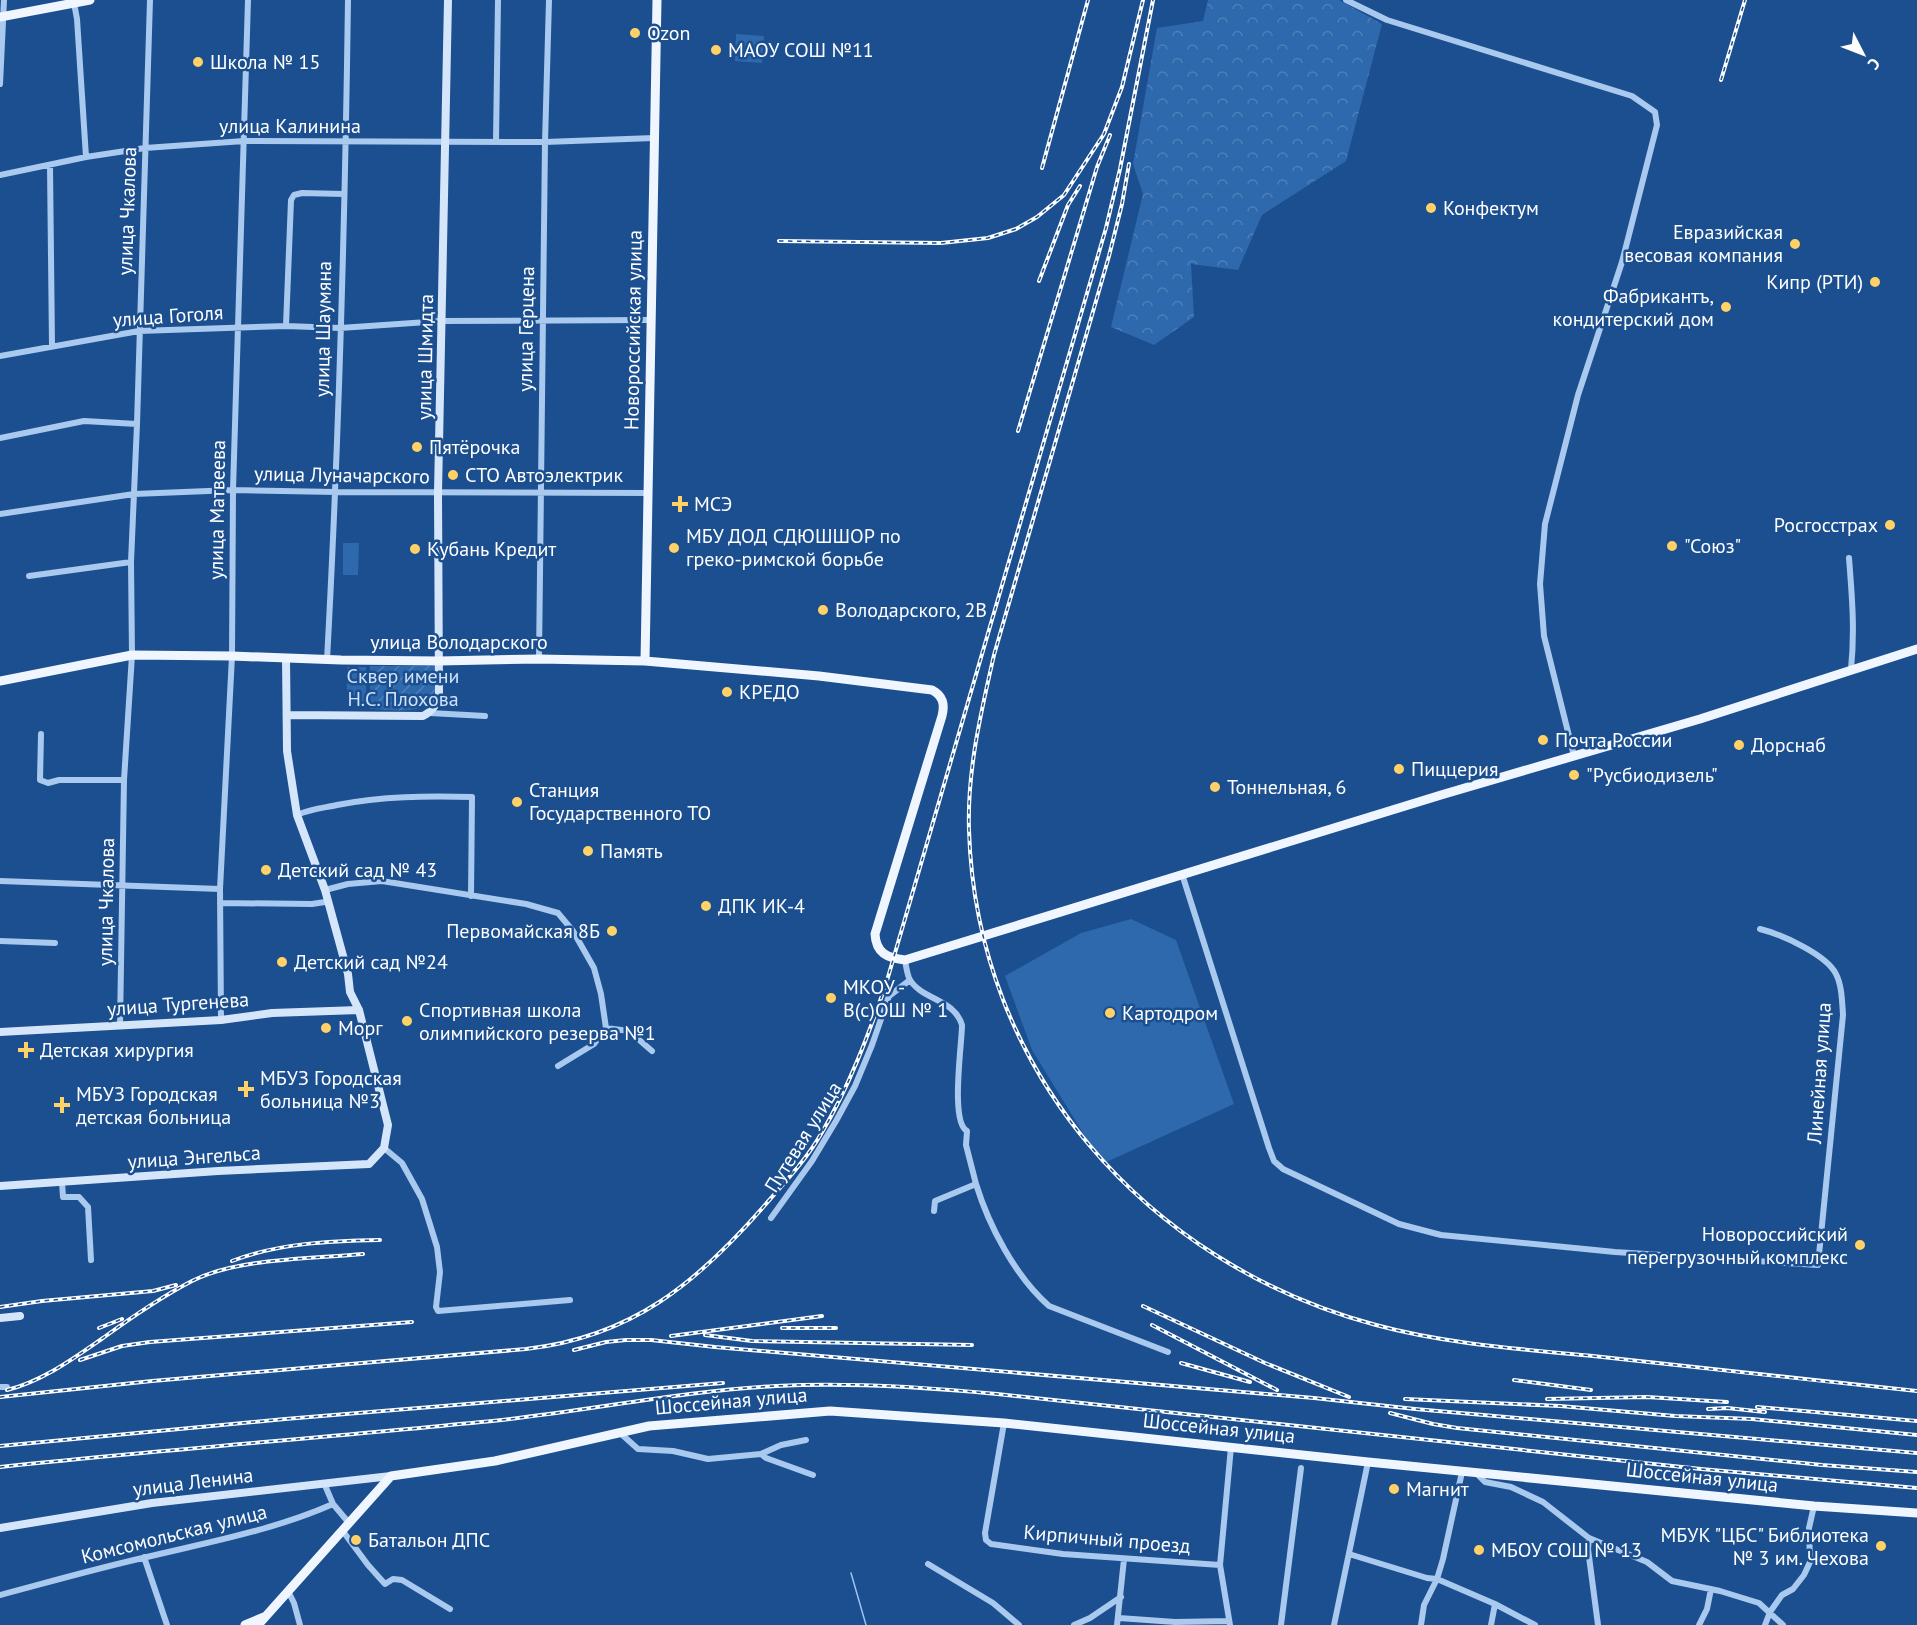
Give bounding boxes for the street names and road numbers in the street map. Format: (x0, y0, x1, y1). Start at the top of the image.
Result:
street label: улица Калинина (219, 113, 361, 139)
street label: улица Чкалова (112, 146, 142, 276)
street label: Новороссийская улица (618, 230, 648, 430)
street label: улица Шаумяна (309, 261, 337, 397)
street label: улица Герцена (512, 266, 540, 392)
street label: улица Шмидта (411, 294, 439, 420)
street label: улица Гоголя (112, 299, 224, 333)
street label: улица Матвеева (203, 440, 231, 580)
street label: улица Луначарского (254, 460, 430, 490)
street label: улица Володарского (370, 629, 548, 655)
street label: улица Чкалова (92, 838, 120, 966)
street label: улица Тургенева (106, 986, 250, 1022)
street label: Линейная улица (1801, 1001, 1837, 1146)
street label: Путевая улица (759, 1077, 847, 1197)
street label: улица Энгельса (127, 1139, 261, 1175)
street label: Шоссейная улица (654, 1381, 808, 1421)
street label: Шоссейная улица (1142, 1407, 1296, 1449)
street label: Шоссейная улица (1625, 1456, 1779, 1498)
street label: улица Ленина (131, 1462, 255, 1502)
street label: Комсомольская улица (78, 1498, 270, 1570)
street label: Кирпичный проезд (1022, 1519, 1192, 1559)

